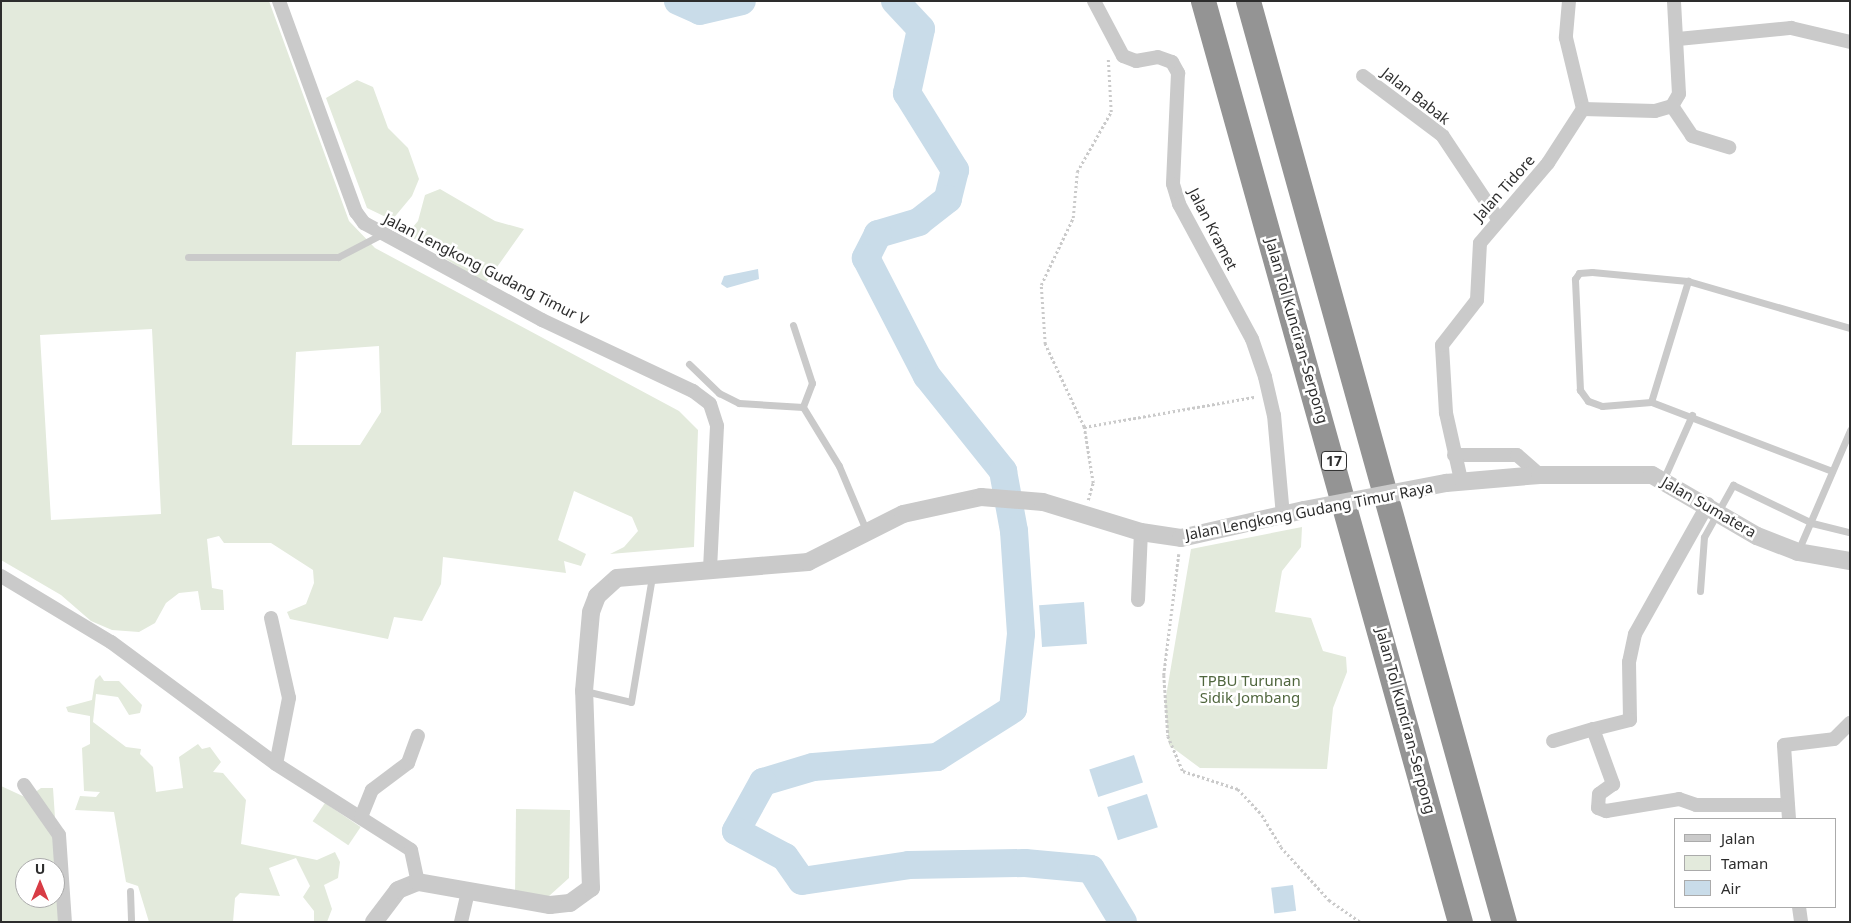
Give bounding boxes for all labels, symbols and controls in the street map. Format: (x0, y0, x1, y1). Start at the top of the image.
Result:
street label: Jalan Babak (1378, 64, 1454, 128)
street label: Jalan Tidore (1470, 151, 1538, 225)
street label: Jalan Kramet (1185, 185, 1241, 273)
street label: Jalan Lengkong Gudang Timur V (381, 209, 591, 329)
street label: Jalan Tol Kunciran–Serpong (1262, 236, 1332, 426)
road number: 17 (1320, 450, 1348, 472)
street label: Jalan Sumatera (1659, 473, 1759, 541)
street label: Jalan Lengkong Gudang Timur Raya (1184, 478, 1434, 544)
street label: Jalan Tol Kunciran–Serpong (1372, 626, 1440, 816)
park label: TPBU Turunan Sidik Jombang (1199, 671, 1301, 706)
legend (1674, 818, 1836, 908)
text: Jalan (1721, 828, 1755, 848)
text: Taman (1721, 853, 1768, 873)
north arrow (15, 858, 65, 908)
text: U (35, 859, 45, 878)
text: Air (1721, 878, 1741, 898)

